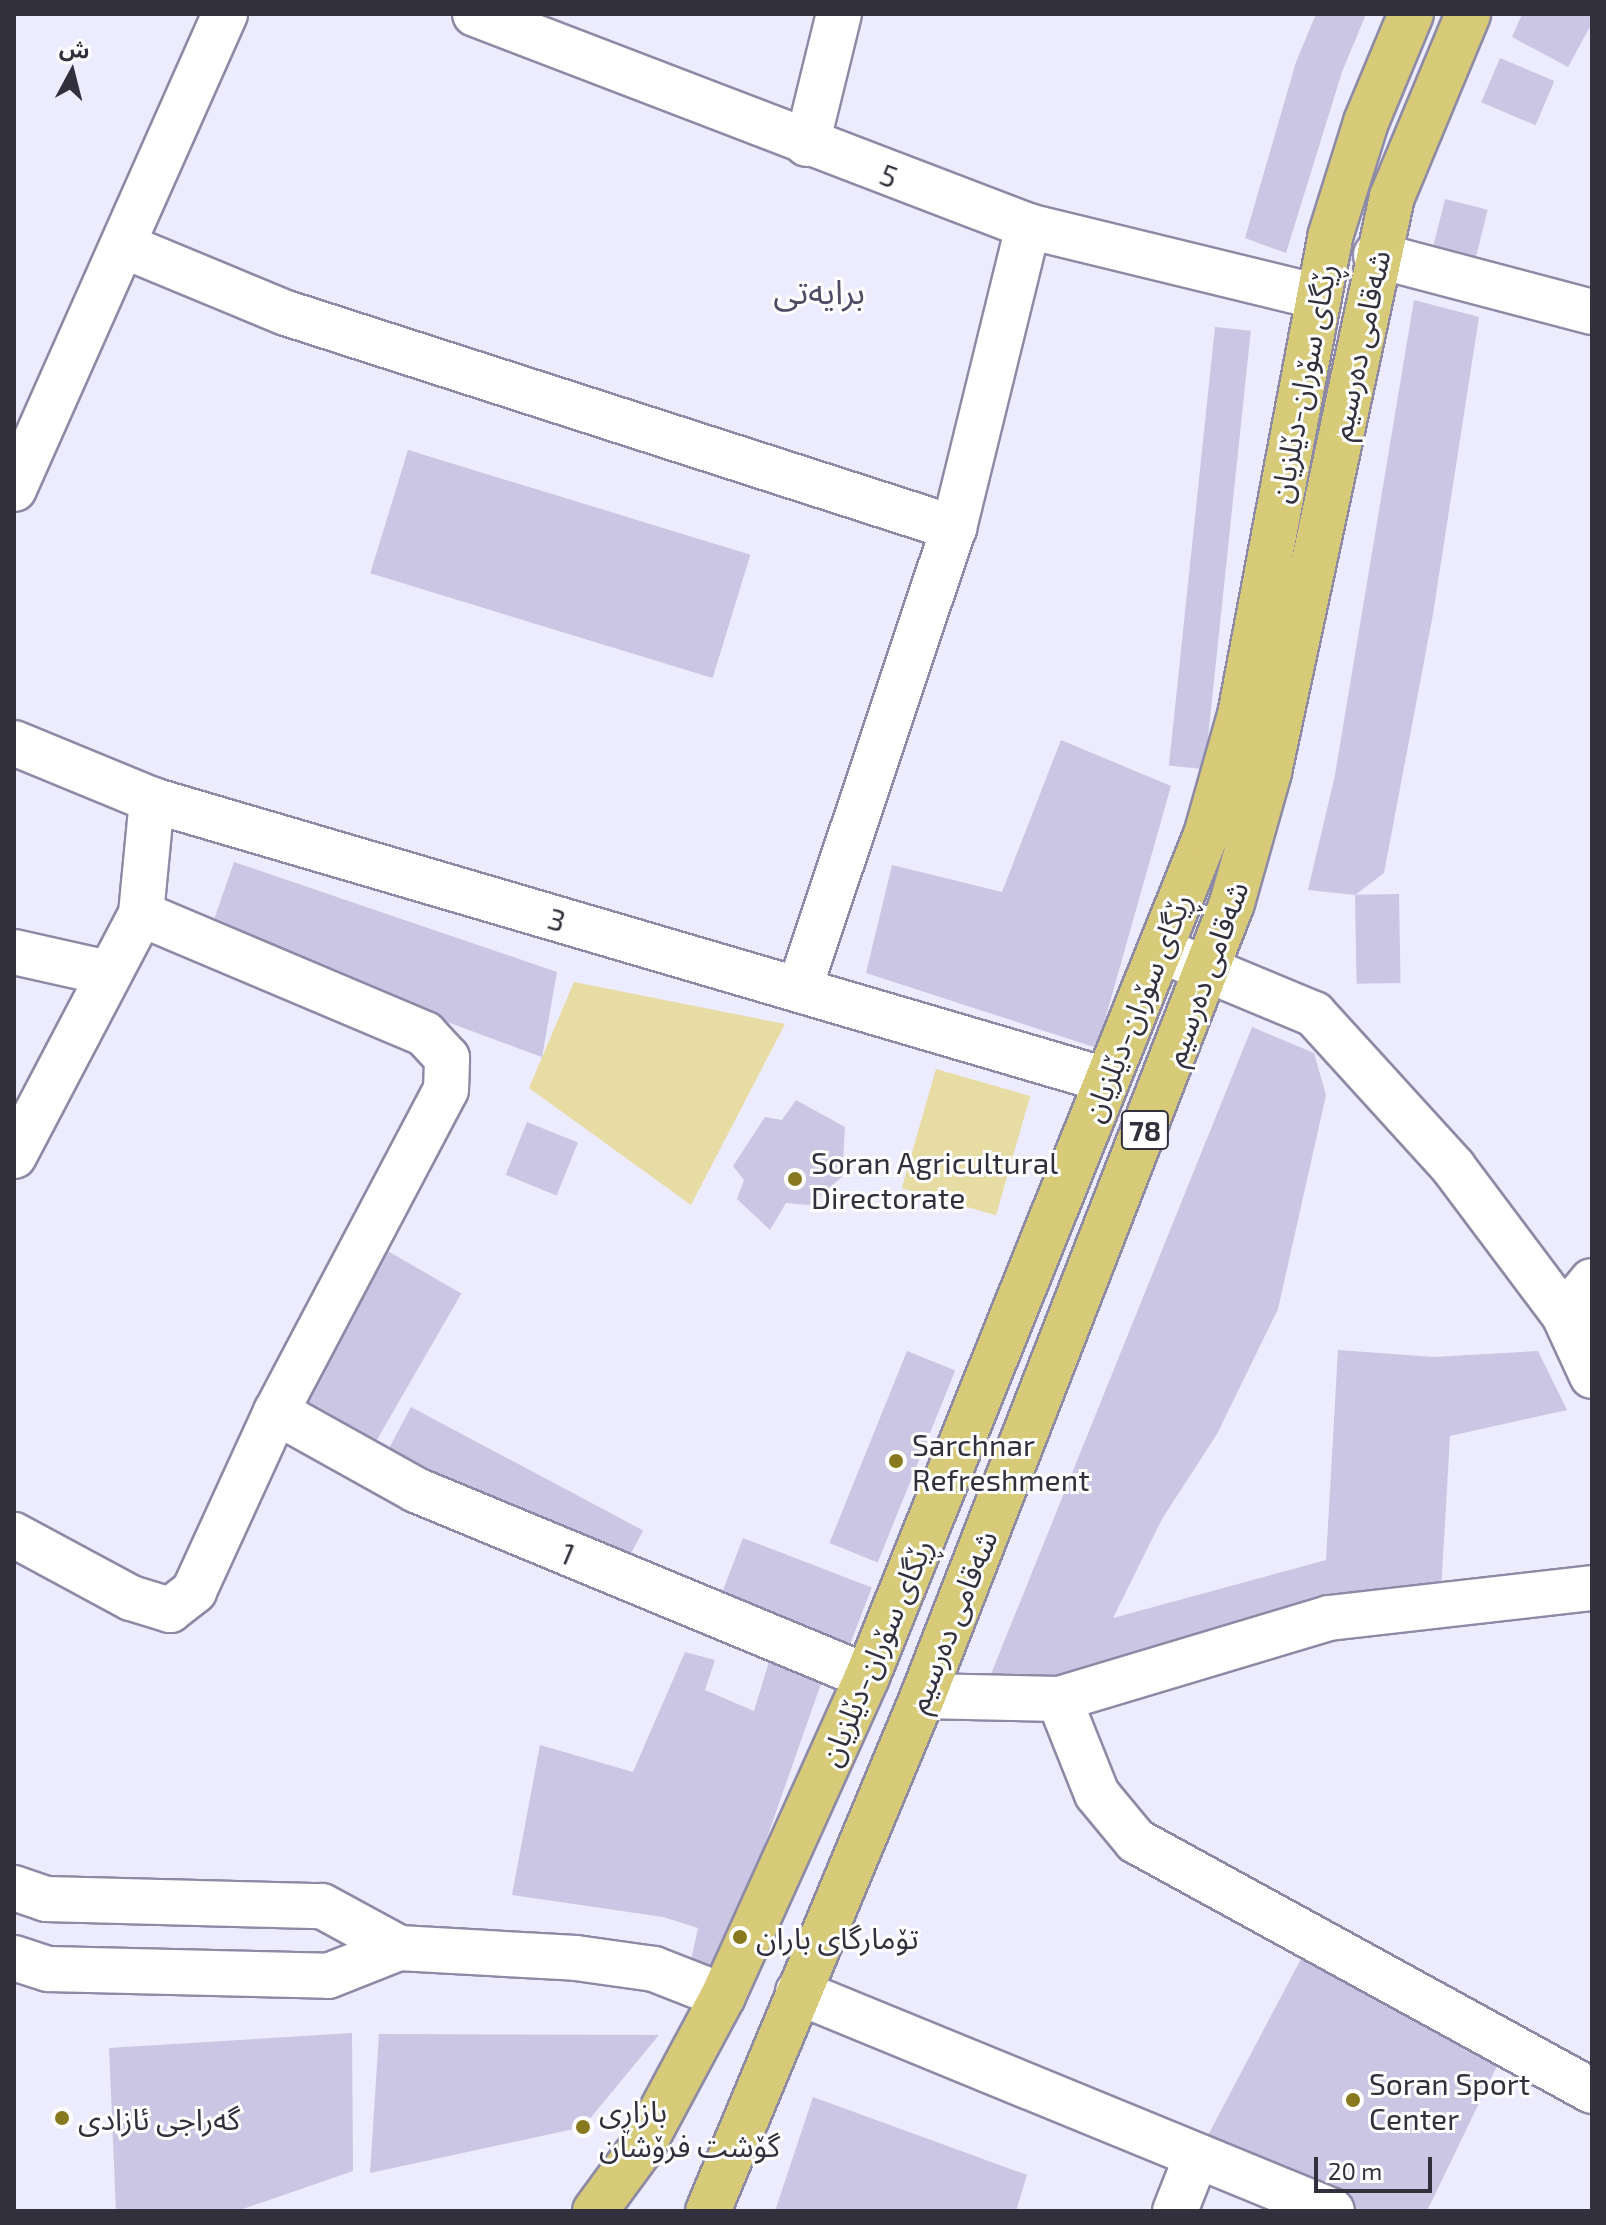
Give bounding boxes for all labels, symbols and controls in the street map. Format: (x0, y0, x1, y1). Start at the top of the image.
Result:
north arrow (32, 32, 112, 112)
text: ش (58, 33, 91, 63)
street label: 5 (875, 155, 903, 195)
street label: شەقامی دەرسیم (1321, 247, 1397, 443)
street label: ڕێگای سۆران-دێلزیان (1261, 260, 1343, 506)
district label: برایەتی (773, 271, 865, 311)
street label: شەقامی دەرسیم (1155, 876, 1255, 1070)
street label: ڕێگای سۆران-دێلزیان (1074, 888, 1198, 1126)
street label: 3 (544, 899, 570, 939)
road number: 78 (1119, 1106, 1171, 1154)
place label: Soran Agricultural Directorate (811, 1144, 1059, 1214)
marker: Soran Agricultural Directorate (786, 1170, 804, 1188)
place label: Sarchnar Refreshment (912, 1426, 1090, 1496)
marker: Sarchnar Refreshment (887, 1452, 905, 1470)
street label: شەقامی دەرسیم (898, 1525, 1004, 1717)
street label: ڕێگای سۆران-دێلزیان (811, 1533, 939, 1771)
street label: 1 (555, 1534, 581, 1572)
place label: تۆمارگای باران (756, 1919, 919, 1955)
marker: تۆمارگای باران (731, 1928, 749, 1946)
place label: Soran Sport Center (1369, 2065, 1530, 2136)
marker: Soran Sport Center (1344, 2091, 1362, 2109)
place label: بازاڕی گۆشت فرۆشان (599, 2092, 780, 2162)
place label: گەراجی ئازادی (78, 2100, 240, 2136)
marker: گەراجی ئازادی (53, 2109, 71, 2127)
marker: بازاڕی گۆشت فرۆشان (574, 2118, 592, 2136)
scale bar (1318, 2141, 1436, 2191)
text: 20 m (1328, 2156, 1382, 2185)

